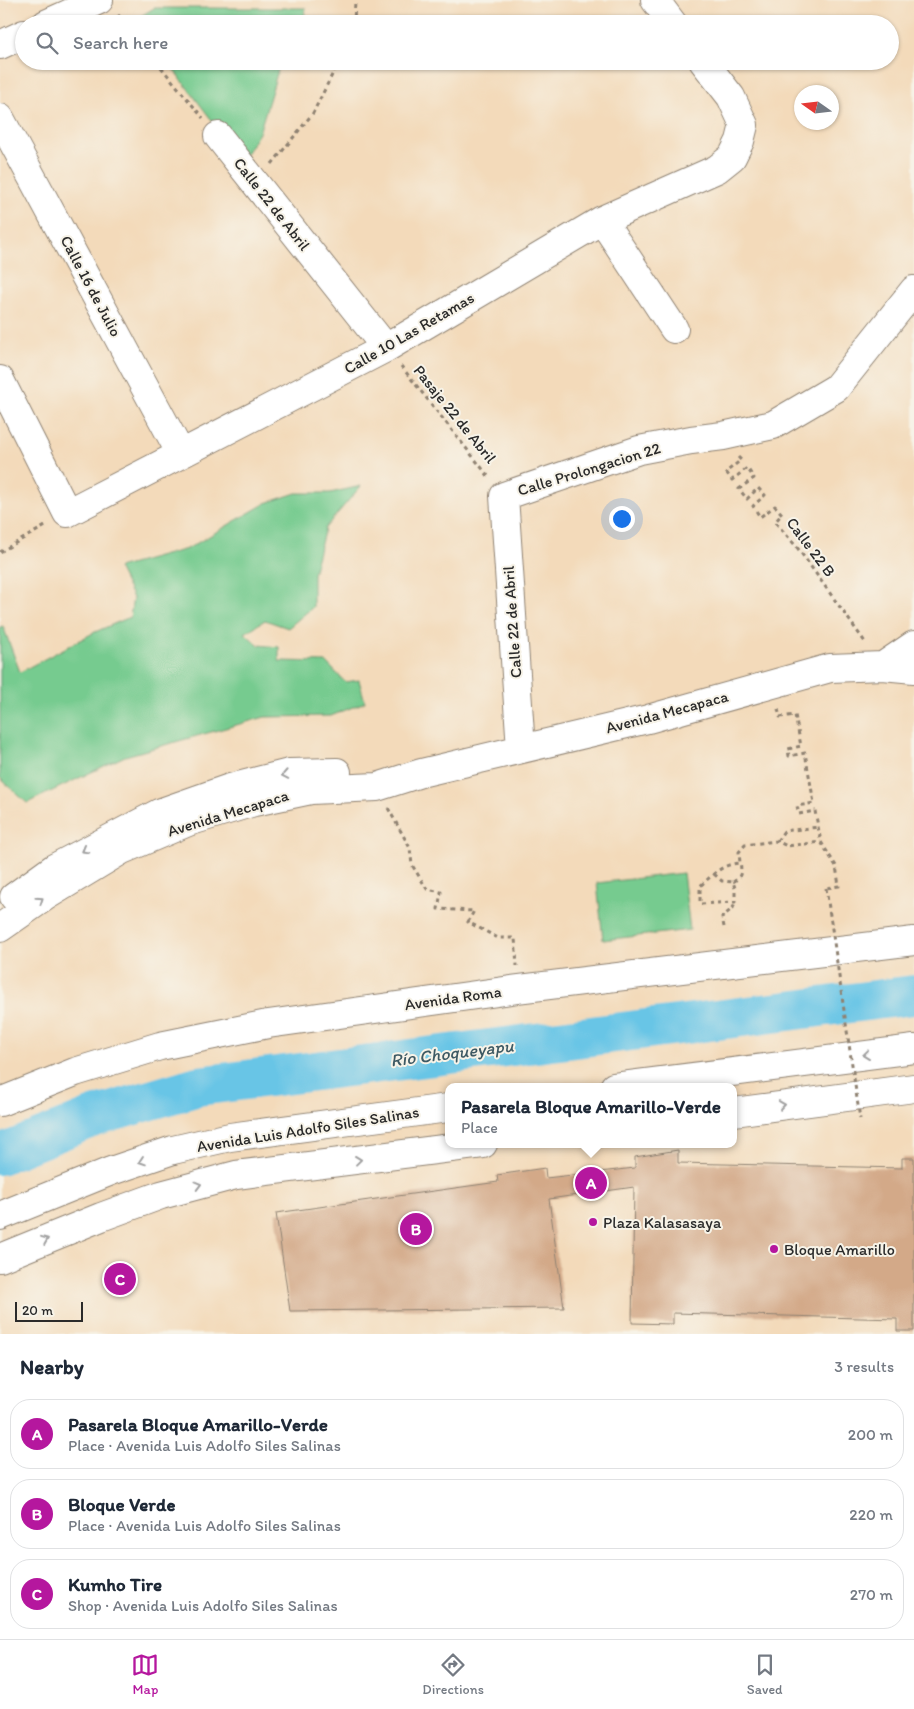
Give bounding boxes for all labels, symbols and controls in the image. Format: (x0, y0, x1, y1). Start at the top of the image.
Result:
search box (15, 15, 899, 70)
icon: search (33, 29, 61, 57)
text: Search here (73, 31, 168, 54)
north arrow (794, 85, 839, 130)
street label: Calle 22 de Abril (230, 154, 314, 255)
street label: Calle 16 de Julio (56, 232, 126, 340)
street label: Calle 10 Las Retamas (341, 288, 477, 378)
street label: Pasaje 22 de Abril (410, 361, 501, 467)
street label: Calle Prolongacion 22 (515, 438, 663, 500)
your location (609, 506, 635, 532)
street label: Calle 22 B (782, 513, 840, 581)
street label: Calle 22 de Abril (499, 565, 525, 679)
street label: Avenida Mecapaca (604, 686, 731, 737)
one-way arrow (281, 769, 290, 779)
street label: Avenida Mecapaca (165, 785, 292, 840)
one-way arrow (81, 844, 90, 854)
one-way arrow (34, 897, 44, 906)
street label: Avenida Roma (403, 982, 503, 1014)
water label: Río Choqueyapu (389, 1034, 516, 1071)
one-way arrow (861, 1049, 869, 1060)
popup (445, 1083, 737, 1148)
text: Pasarela Bloque Amarillo-Verde (461, 1095, 721, 1118)
one-way arrow (777, 1101, 786, 1111)
street label: Avenida Luis Adolfo Siles Salinas (195, 1102, 421, 1156)
text: Place (461, 1118, 498, 1137)
one-way arrow (139, 1155, 147, 1165)
one-way arrow (354, 1155, 362, 1166)
pin: A (575, 1164, 607, 1202)
one-way arrow (194, 1180, 202, 1191)
pin: B (400, 1210, 432, 1248)
place label: Plaza Kalasasaya (603, 1213, 722, 1232)
marker: Plaza Kalasasaya (587, 1216, 599, 1228)
one-way arrow (40, 1235, 49, 1246)
place label: Bloque Amarillo (784, 1240, 895, 1259)
marker: Bloque Amarillo (768, 1243, 780, 1255)
pin: C (104, 1260, 136, 1298)
scale bar (15, 1299, 82, 1322)
text: 20 m (22, 1302, 53, 1319)
text: Nearby (20, 1354, 84, 1379)
text: 3 results (834, 1357, 894, 1376)
text: Pasarela Bloque Amarillo-Verde (68, 1413, 328, 1436)
text: A (32, 1425, 42, 1444)
text: 200 m (848, 1425, 893, 1444)
text: Place · Avenida Luis Adolfo Siles Salinas (68, 1436, 341, 1455)
text: Bloque Verde (68, 1493, 175, 1516)
text: B (32, 1505, 42, 1524)
text: 220 m (849, 1505, 893, 1524)
text: Place · Avenida Luis Adolfo Siles Salinas (68, 1516, 341, 1535)
text: Kumho Tire (68, 1573, 162, 1596)
text: C (32, 1585, 42, 1604)
text: 270 m (850, 1585, 893, 1604)
text: Shop · Avenida Luis Adolfo Siles Salinas (68, 1596, 338, 1615)
tab: Map (131, 1651, 159, 1698)
tab: Directions (422, 1651, 484, 1698)
tab: Saved (747, 1651, 783, 1698)

